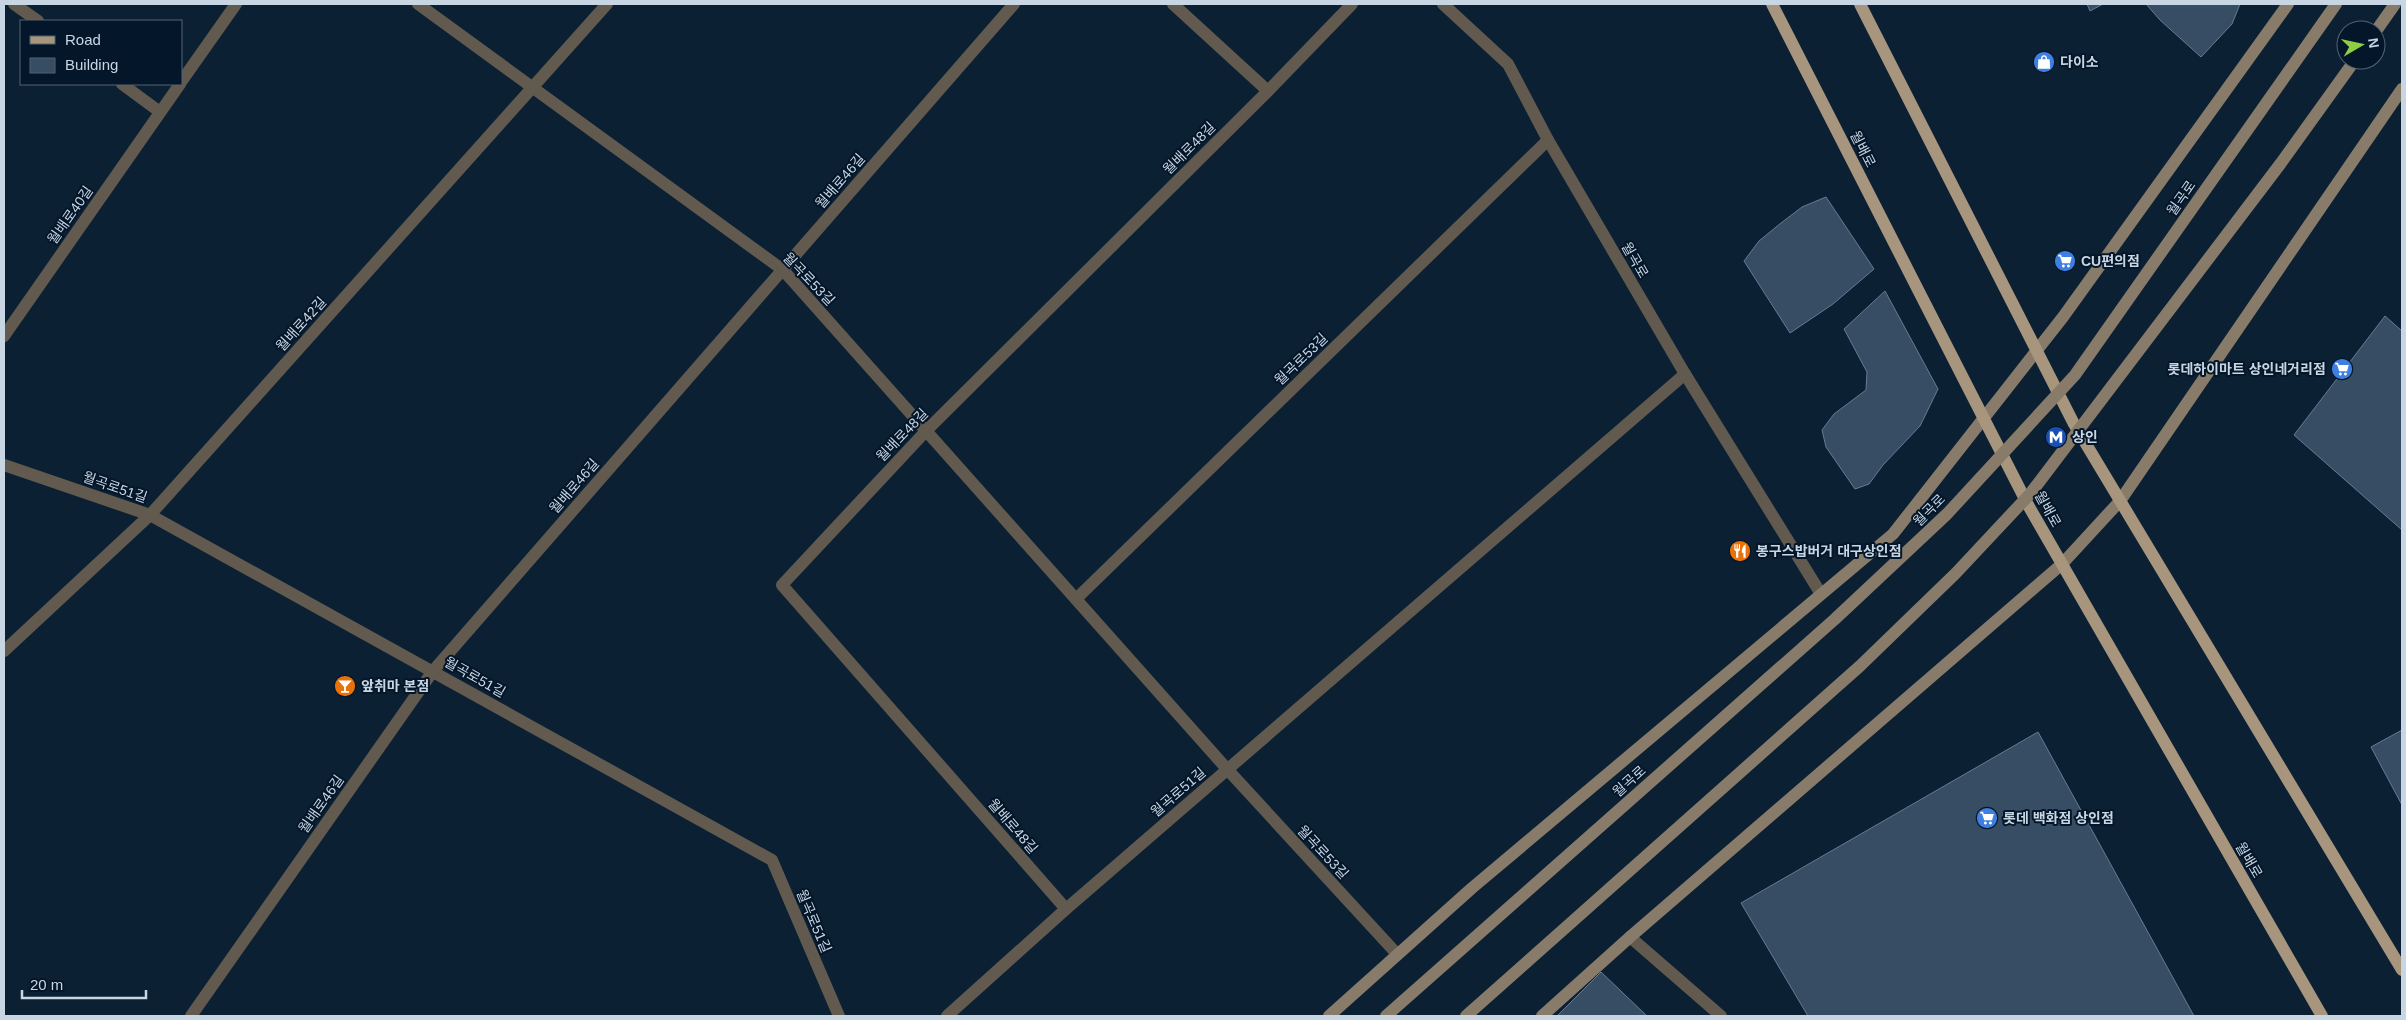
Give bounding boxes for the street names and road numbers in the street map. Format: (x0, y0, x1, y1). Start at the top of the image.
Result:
street label: 월배로48길 (1160, 119, 1218, 177)
street label: 월배로 (1847, 128, 1879, 170)
street label: 월배로46길 (812, 150, 868, 212)
street label: 월곡로 (2163, 177, 2199, 218)
street label: 월배로40길 (44, 183, 96, 247)
street label: 월곡로 (1618, 239, 1652, 281)
street label: 월곡로53길 (780, 249, 838, 309)
street label: 월배로42길 (273, 294, 329, 354)
street label: 월곡로53길 (1271, 330, 1331, 388)
street label: 월배로48길 (873, 405, 931, 465)
street label: 월배로46길 (546, 455, 602, 517)
street label: 월곡로51길 (81, 469, 149, 505)
street label: 월배로 (2032, 488, 2064, 530)
street label: 월곡로 (1910, 491, 1948, 529)
street label: 월곡로51길 (442, 654, 508, 700)
street label: 월곡로 (1609, 762, 1649, 800)
street label: 월곡로51길 (1147, 764, 1209, 820)
street label: 월배로46길 (295, 772, 347, 836)
street label: 월배로48길 (985, 795, 1041, 857)
street label: 월곡로53길 (1294, 822, 1352, 882)
street label: 월배로 (2232, 839, 2266, 881)
street label: 월곡로51길 (794, 887, 834, 955)

